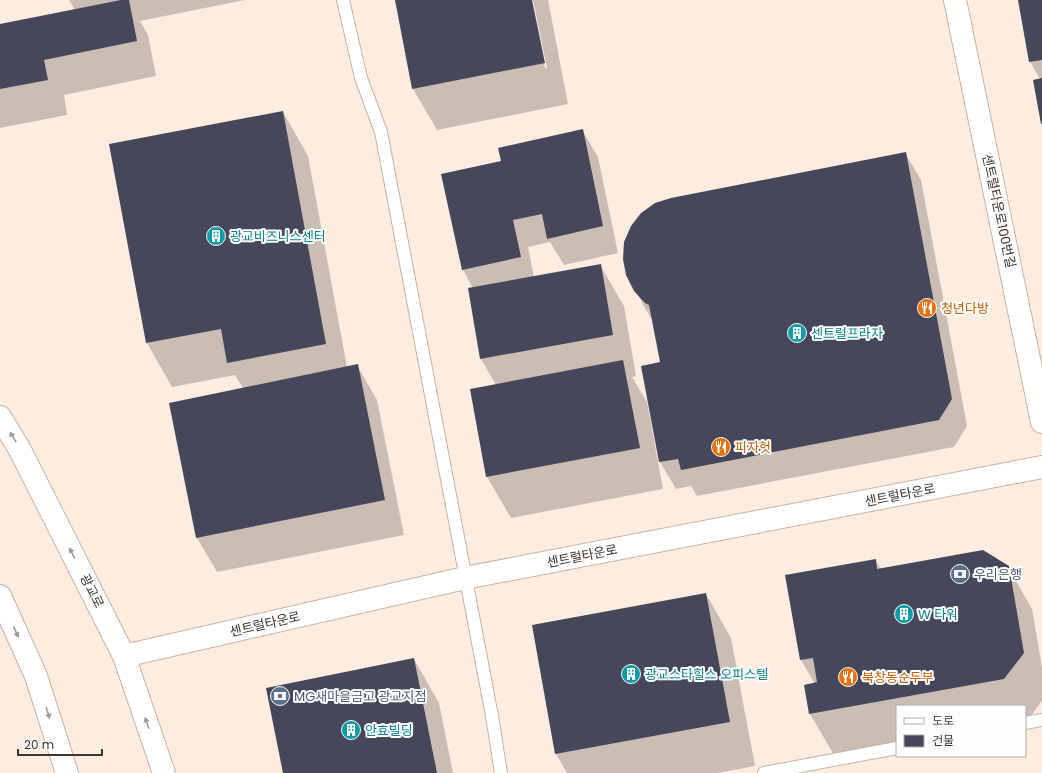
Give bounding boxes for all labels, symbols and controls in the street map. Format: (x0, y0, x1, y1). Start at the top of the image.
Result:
street label: 센트럴타운로100번길 (978, 152, 1020, 270)
building icon: 광교비즈니스센터 (205, 225, 227, 247)
place label: 광교비즈니스센터 (230, 227, 326, 246)
restaurant icon: 청년다방 (916, 297, 938, 319)
place label: 청년다방 (941, 299, 989, 318)
building icon: 센트럴프라자 (786, 322, 808, 344)
place label: 센트럴프라자 (811, 324, 883, 343)
one-way arrow (9, 432, 16, 443)
restaurant icon: 피자헛 (710, 436, 732, 458)
place label: 피자헛 (735, 438, 771, 457)
street label: 센트럴타운로 (863, 479, 937, 511)
street label: 센트럴타운로 (545, 540, 619, 572)
one-way arrow (69, 547, 76, 559)
bank icon: 우리은행 (949, 563, 971, 585)
place label: 우리은행 (974, 565, 1022, 584)
street label: 광교로 (75, 571, 109, 611)
building icon: W 타워 (893, 603, 915, 625)
place label: W 타워 (918, 605, 958, 624)
street label: 센트럴타운로 (228, 607, 302, 641)
one-way arrow (13, 626, 19, 638)
building icon: 광교스타힐스 오피스텔 (620, 663, 642, 685)
place label: 광교스타힐스 오피스텔 (645, 665, 768, 684)
restaurant icon: 북창동순두부 (837, 666, 859, 688)
place label: 북창동순두부 (862, 668, 934, 687)
bank icon: MG새마을금고 광교지점 (269, 685, 291, 707)
place label: MG새마을금고 광교지점 (294, 687, 426, 706)
legend (896, 705, 1026, 757)
one-way arrow (45, 708, 51, 720)
text: 도로 (932, 712, 954, 729)
one-way arrow (144, 716, 150, 728)
building icon: 안효빌딩 (340, 719, 362, 741)
place label: 안효빌딩 (365, 721, 413, 740)
scale bar (18, 731, 102, 757)
text: 건물 (932, 732, 954, 749)
text: 20 m (24, 736, 54, 753)

